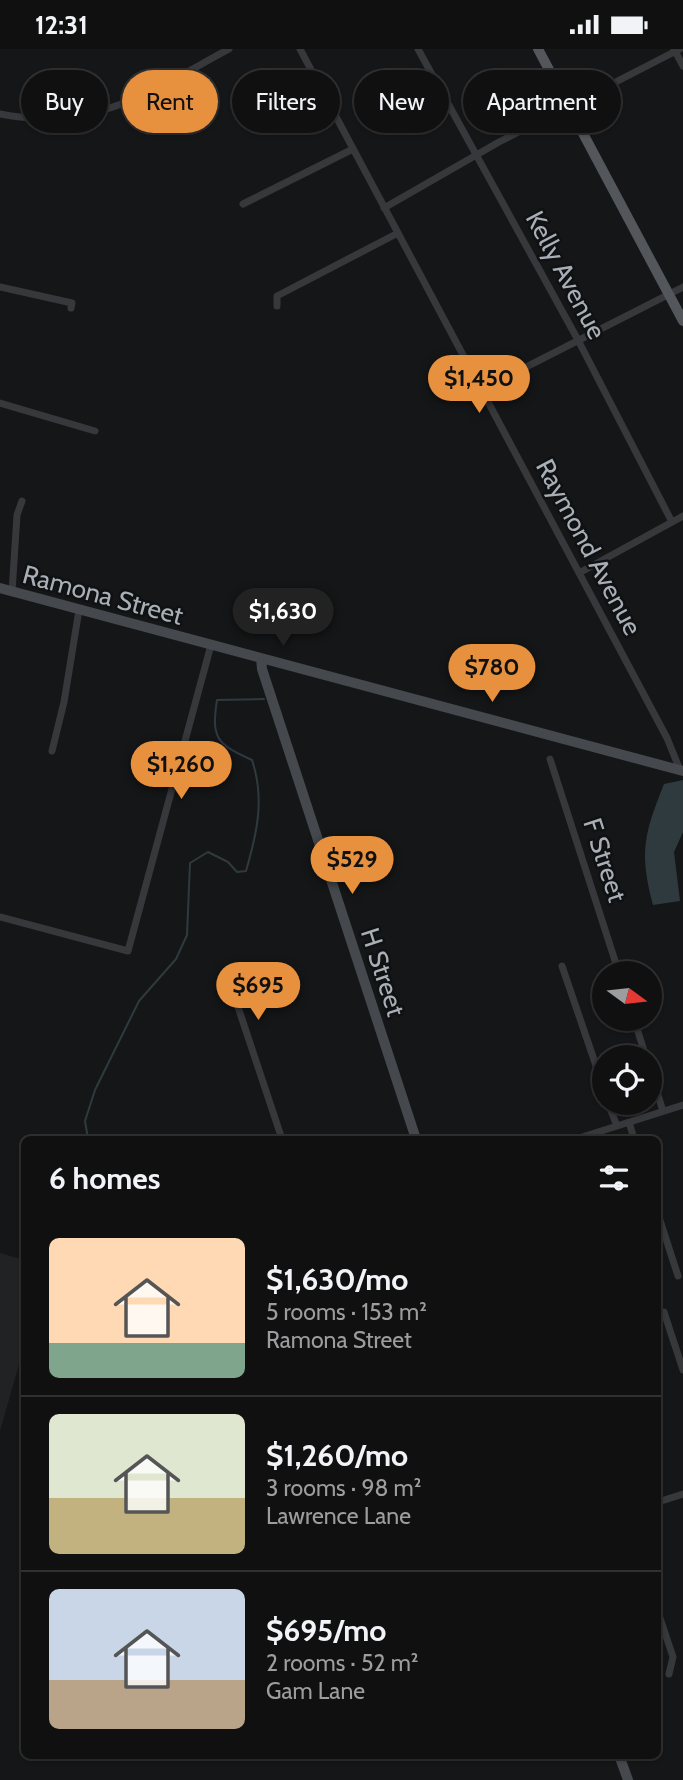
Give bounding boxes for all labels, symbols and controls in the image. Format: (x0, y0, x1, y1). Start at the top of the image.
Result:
text: 12:31 (35, 9, 88, 41)
chip: Buy (21, 70, 108, 133)
chip: Rent (122, 70, 218, 133)
chip: Filters (232, 70, 340, 133)
chip: New (354, 70, 449, 133)
chip: Apartment (463, 70, 621, 133)
street label: Kelly Avenue (519, 205, 613, 345)
pin: $1,450 (422, 355, 536, 415)
text: $1,450 (444, 364, 514, 392)
street label: Raymond Avenue (529, 453, 649, 641)
street label: Ramona Street (19, 558, 187, 632)
pin: $1,630 (226, 589, 340, 648)
text: $1,630 (249, 597, 317, 625)
pin: $780 (451, 645, 533, 704)
text: $780 (464, 653, 520, 681)
pin: $1,260 (124, 741, 238, 801)
text: $1,260 (147, 750, 215, 778)
street label: F Street (576, 814, 634, 906)
pin: $529 (311, 837, 393, 896)
text: $529 (327, 845, 377, 873)
street label: H Street (354, 924, 412, 1020)
north arrow (592, 961, 662, 1031)
map controls (592, 961, 662, 1115)
pin: $695 (217, 963, 299, 1022)
text: $695 (232, 971, 284, 999)
button: locate (592, 1045, 662, 1115)
icon: filters (595, 1159, 633, 1197)
text: 6 homes (49, 1160, 160, 1197)
text: $1,630/mo (266, 1261, 408, 1298)
icon: home (105, 1266, 189, 1350)
text: 5 rooms · 153 m² (266, 1298, 427, 1326)
text: Ramona Street (266, 1326, 412, 1354)
text: $1,260/mo (266, 1437, 408, 1474)
icon: home (105, 1442, 189, 1526)
text: 3 rooms · 98 m² (266, 1474, 421, 1502)
text: Lawrence Lane (266, 1502, 411, 1530)
text: $695/mo (266, 1612, 386, 1649)
icon: home (105, 1617, 189, 1701)
text: 2 rooms · 52 m² (266, 1649, 419, 1677)
text: Gam Lane (266, 1677, 365, 1705)

